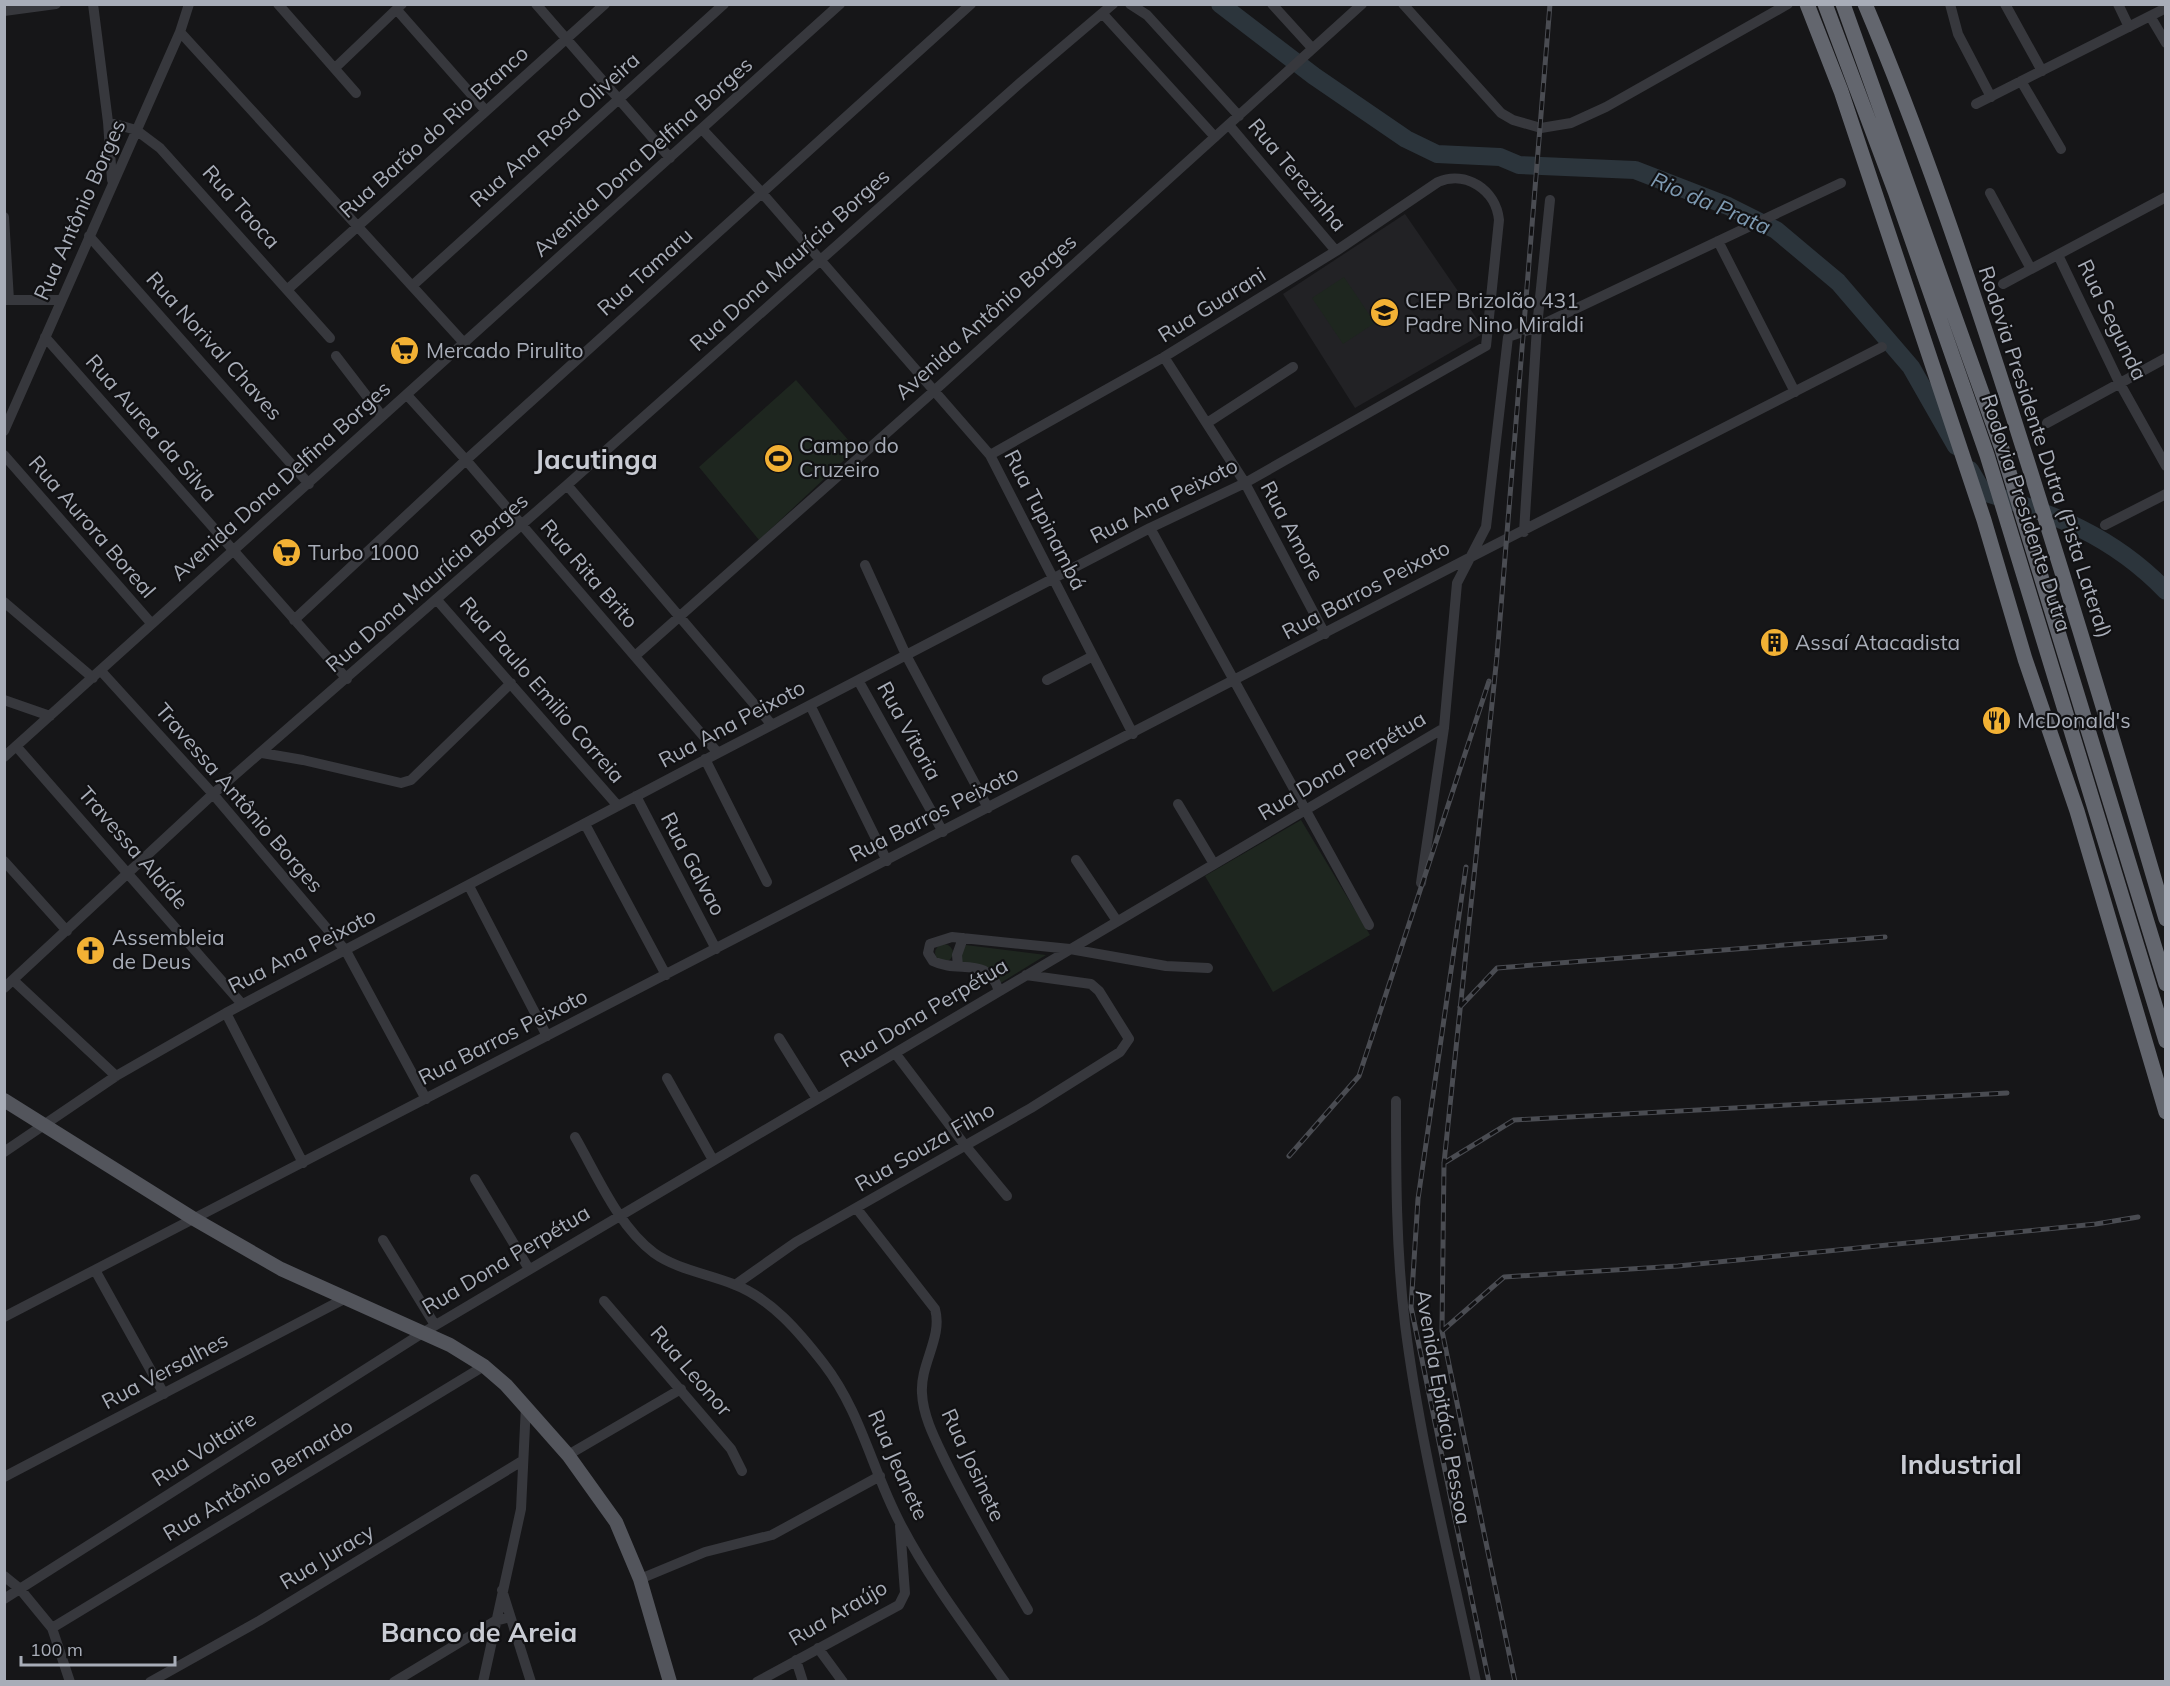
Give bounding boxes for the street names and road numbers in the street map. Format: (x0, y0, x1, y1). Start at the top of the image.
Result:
street label: Rua Barão do Rio Branco (333, 40, 533, 223)
street label: Rua Ana Rosa Oliveira (464, 46, 644, 212)
street label: Avenida Dona Delfina Borges (527, 51, 757, 262)
street label: Rua Terezinha (1243, 113, 1352, 236)
street label: Rua Antônio Borges (28, 115, 131, 304)
street label: Rua Taoca (198, 159, 286, 253)
street label: Rua Dona Maurícia Borges (684, 163, 895, 356)
street label: Rua Tamaru (591, 222, 697, 321)
street label: Avenida Antônio Borges (889, 228, 1081, 405)
street label: Rua Segunda (2072, 255, 2153, 384)
street label: Rua Guarani (1153, 261, 1270, 348)
street label: Rodovia Presidente Dutra (Pista Lateral) (1973, 263, 2117, 641)
street label: Rua Norival Chaves (141, 266, 288, 425)
street label: Rua Aurea da Silva (81, 348, 223, 506)
street label: Avenida Dona Delfina Borges (165, 375, 395, 586)
street label: Rodovia Presidente Dutra (1976, 391, 2076, 635)
street label: Rua Tupinambá (999, 445, 1092, 594)
street label: Rua Aurora Boreal (24, 450, 162, 603)
street label: Rua Ana Peixoto (1085, 452, 1242, 549)
street label: Rua Amore (1256, 476, 1330, 585)
street label: Rua Dona Maurícia Borges (320, 487, 533, 677)
street label: Rua Rita Brito (535, 514, 644, 633)
street label: Rua Barros Peixoto (1277, 534, 1454, 644)
street label: Rua Paulo Emilio Correia (455, 591, 631, 788)
street label: Rua Ana Peixoto (654, 674, 809, 773)
street label: Rua Vitoria (872, 677, 948, 784)
street label: Travessa Antônio Borges (150, 697, 329, 897)
street label: Rua Dona Perpétua (1253, 705, 1430, 826)
street label: Rua Barros Peixoto (845, 759, 1022, 867)
street label: Travessa Alaíde (73, 781, 194, 914)
street label: Rua Galvao (656, 807, 732, 920)
street label: Rua Ana Peixoto (223, 902, 380, 999)
street label: Rua Dona Perpétua (835, 952, 1012, 1073)
street label: Rua Barros Peixoto (414, 982, 591, 1090)
street label: Rua Souza Filho (850, 1096, 999, 1197)
street label: Rua Dona Perpétua (417, 1199, 594, 1320)
street label: Avenida Epitácio Pessoa (1411, 1287, 1477, 1526)
street label: Rua Leonor (645, 1320, 738, 1421)
street label: Rua Versalhes (97, 1326, 232, 1414)
street label: Rua Josinete (936, 1404, 1011, 1525)
street label: Rua Voltaire (146, 1405, 260, 1491)
street label: Rua Jeanete (863, 1405, 935, 1524)
street label: Rua Antônio Bernardo (158, 1412, 357, 1546)
street label: Rua Juracy (275, 1518, 378, 1594)
street label: Rua Araújo (784, 1574, 891, 1651)

